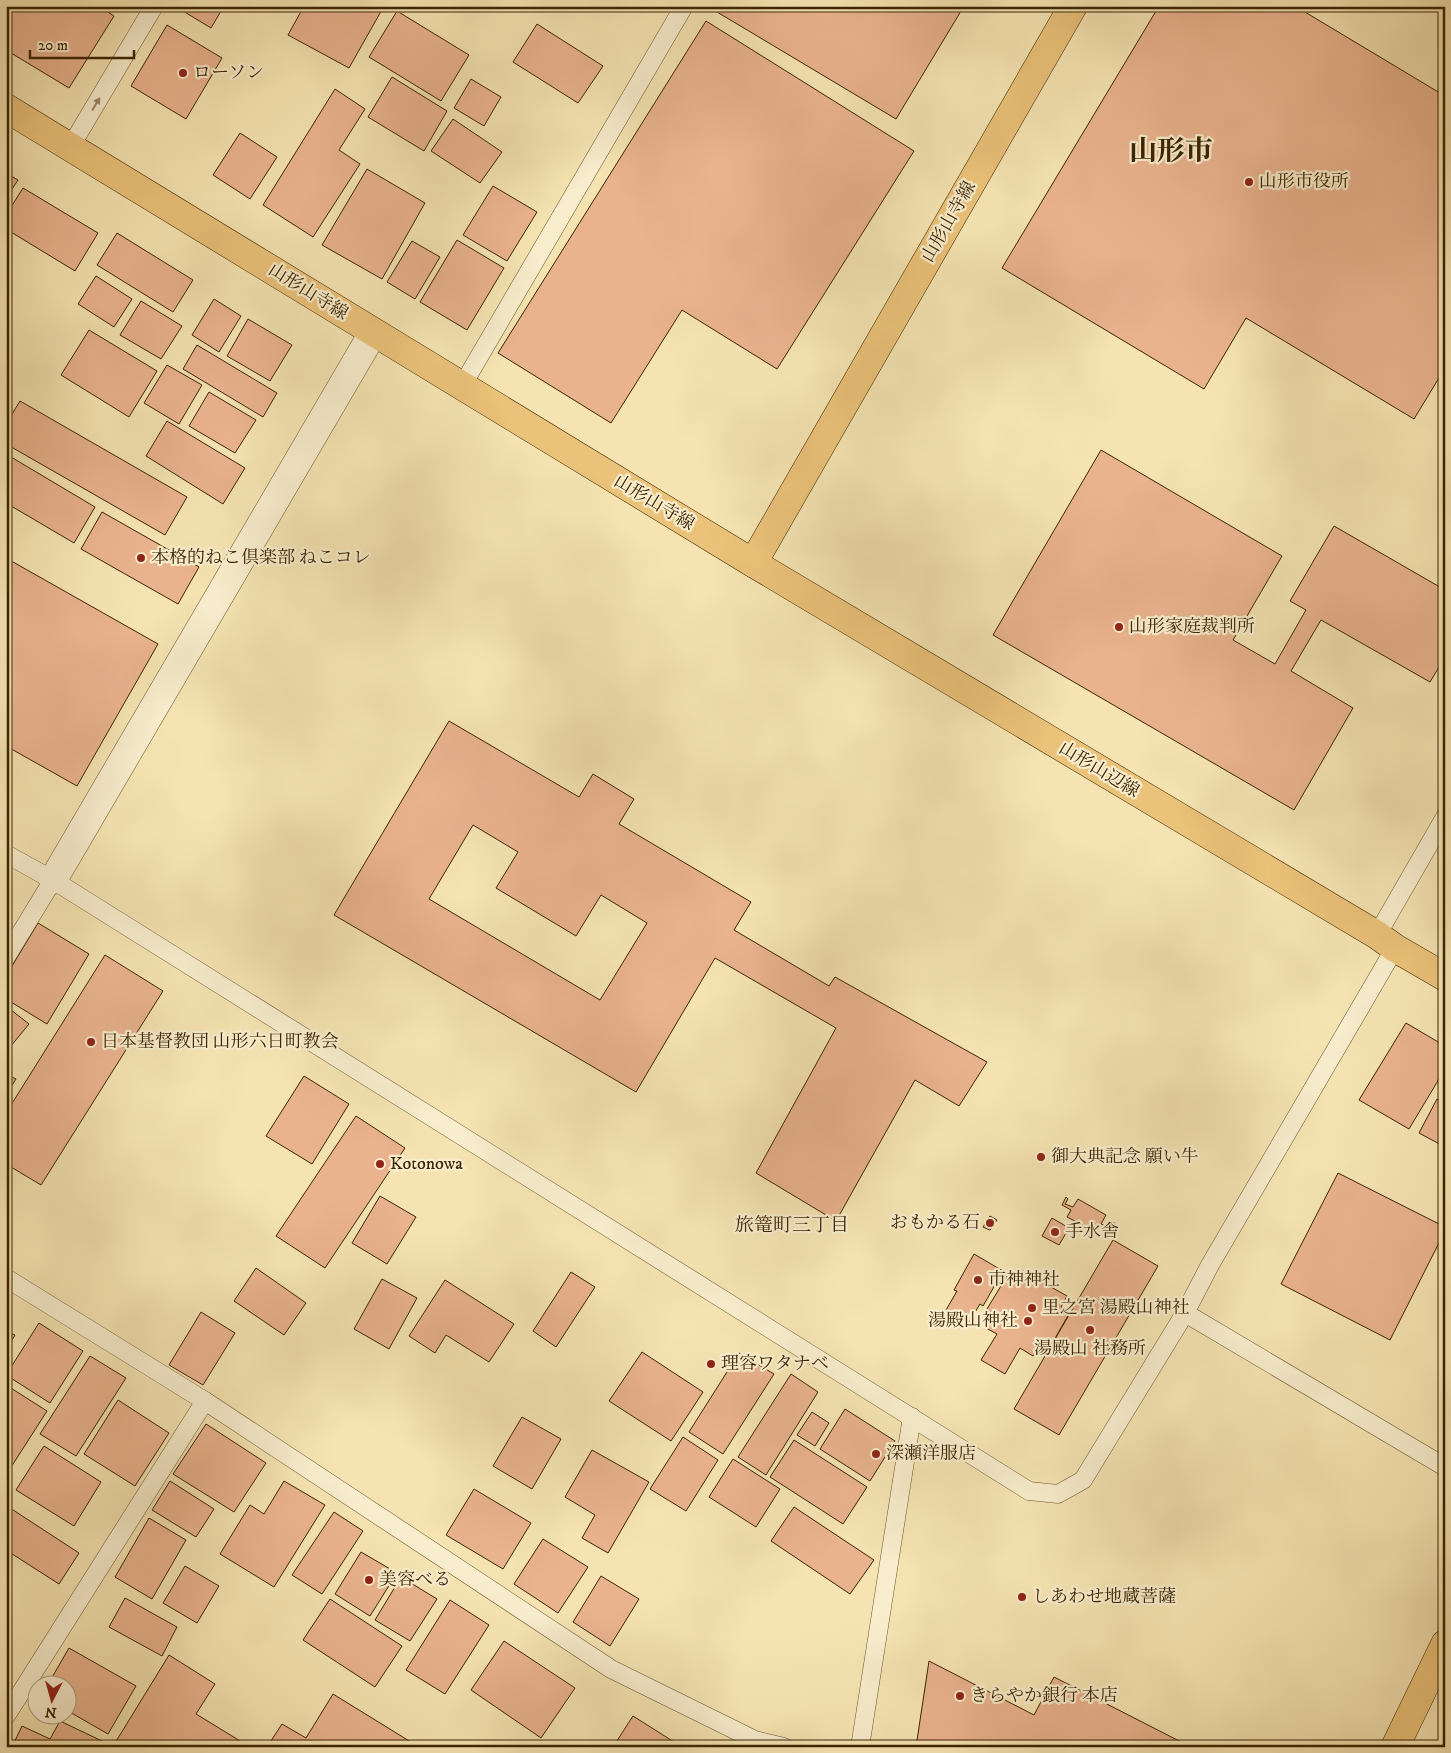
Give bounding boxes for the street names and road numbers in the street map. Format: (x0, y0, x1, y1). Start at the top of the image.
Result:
street label: 山形山寺線 (917, 178, 981, 266)
street label: 山形山寺線 (264, 259, 352, 325)
street label: 山形山寺線 (610, 470, 698, 536)
street label: 山形山辺線 (1055, 737, 1143, 803)

